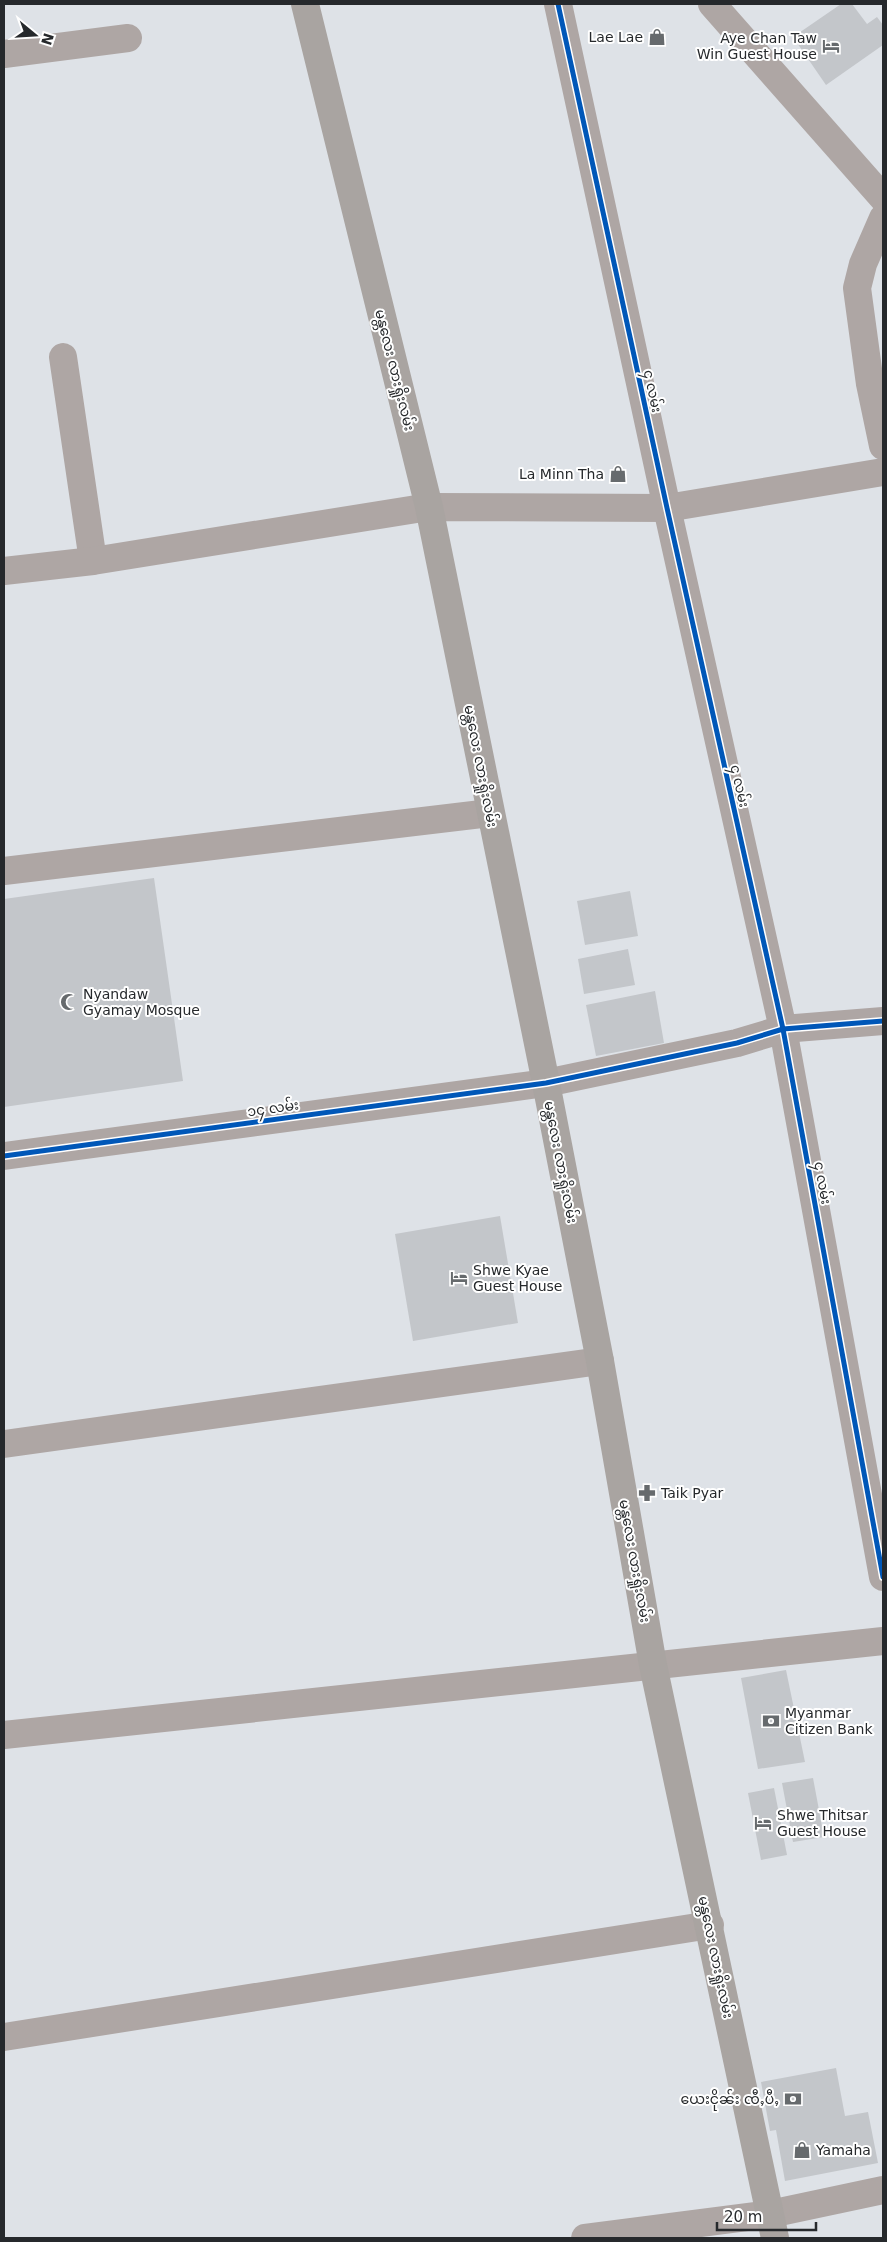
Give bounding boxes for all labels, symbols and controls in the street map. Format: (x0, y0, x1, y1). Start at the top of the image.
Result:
north arrow (10, 10, 60, 60)
shop icon: Lae Lae (647, 27, 667, 47)
place label: Lae Lae (589, 29, 643, 45)
place label: Aye Chan Taw Win Guest House (697, 30, 817, 62)
text: N (38, 31, 57, 47)
hotel icon: Aye Chan Taw Win Guest House (821, 36, 841, 56)
street label: မန္တလေး လားရှိုးလမ်း (368, 307, 420, 433)
street label: ၄ လမ်း (637, 368, 667, 415)
shop icon: La Minn Tha (608, 464, 628, 484)
place label: La Minn Tha (519, 466, 604, 482)
street label: မန္တလေး လားရှိုးလမ်း (457, 703, 503, 829)
street label: ၄ လမ်း (723, 763, 755, 810)
place label: Nyandaw Gyamay Mosque (83, 986, 200, 1018)
mosque icon: Nyandaw Gyamay Mosque (59, 992, 79, 1012)
street label: ၁၄ လမ်း (246, 1094, 300, 1123)
street label: မန္တလေး လားရှိုးလမ်း (537, 1099, 583, 1225)
street label: ၄ လမ်း (807, 1160, 837, 1206)
place label: Shwe Kyae Guest House (473, 1262, 562, 1294)
hotel icon: Shwe Kyae Guest House (449, 1268, 469, 1288)
pharmacy icon: Taik Pyar (637, 1483, 657, 1503)
place label: Taik Pyar (660, 1485, 724, 1501)
street label: မန္တလေး လားရှိုးလမ်း (612, 1498, 656, 1624)
place label: Myanmar Citizen Bank (785, 1705, 873, 1737)
bank icon: Myanmar Citizen Bank (761, 1711, 781, 1731)
place label: Shwe Thitsar Guest House (777, 1807, 868, 1839)
hotel icon: Shwe Thitsar Guest House (753, 1813, 773, 1833)
street label: မန္တလေး လားရှိုးလမ်း (691, 1894, 739, 2020)
place label: ယေးငိုၼ်း ၸီႇပီႇ (681, 2089, 779, 2111)
bank icon: ယေးငိုၼ်း ၸီႇပီႇ (783, 2089, 803, 2109)
shop icon: Yamaha (792, 2140, 812, 2160)
place label: Yamaha (815, 2142, 871, 2158)
scale bar (717, 2200, 816, 2232)
text: 20 m (724, 2208, 762, 2226)

